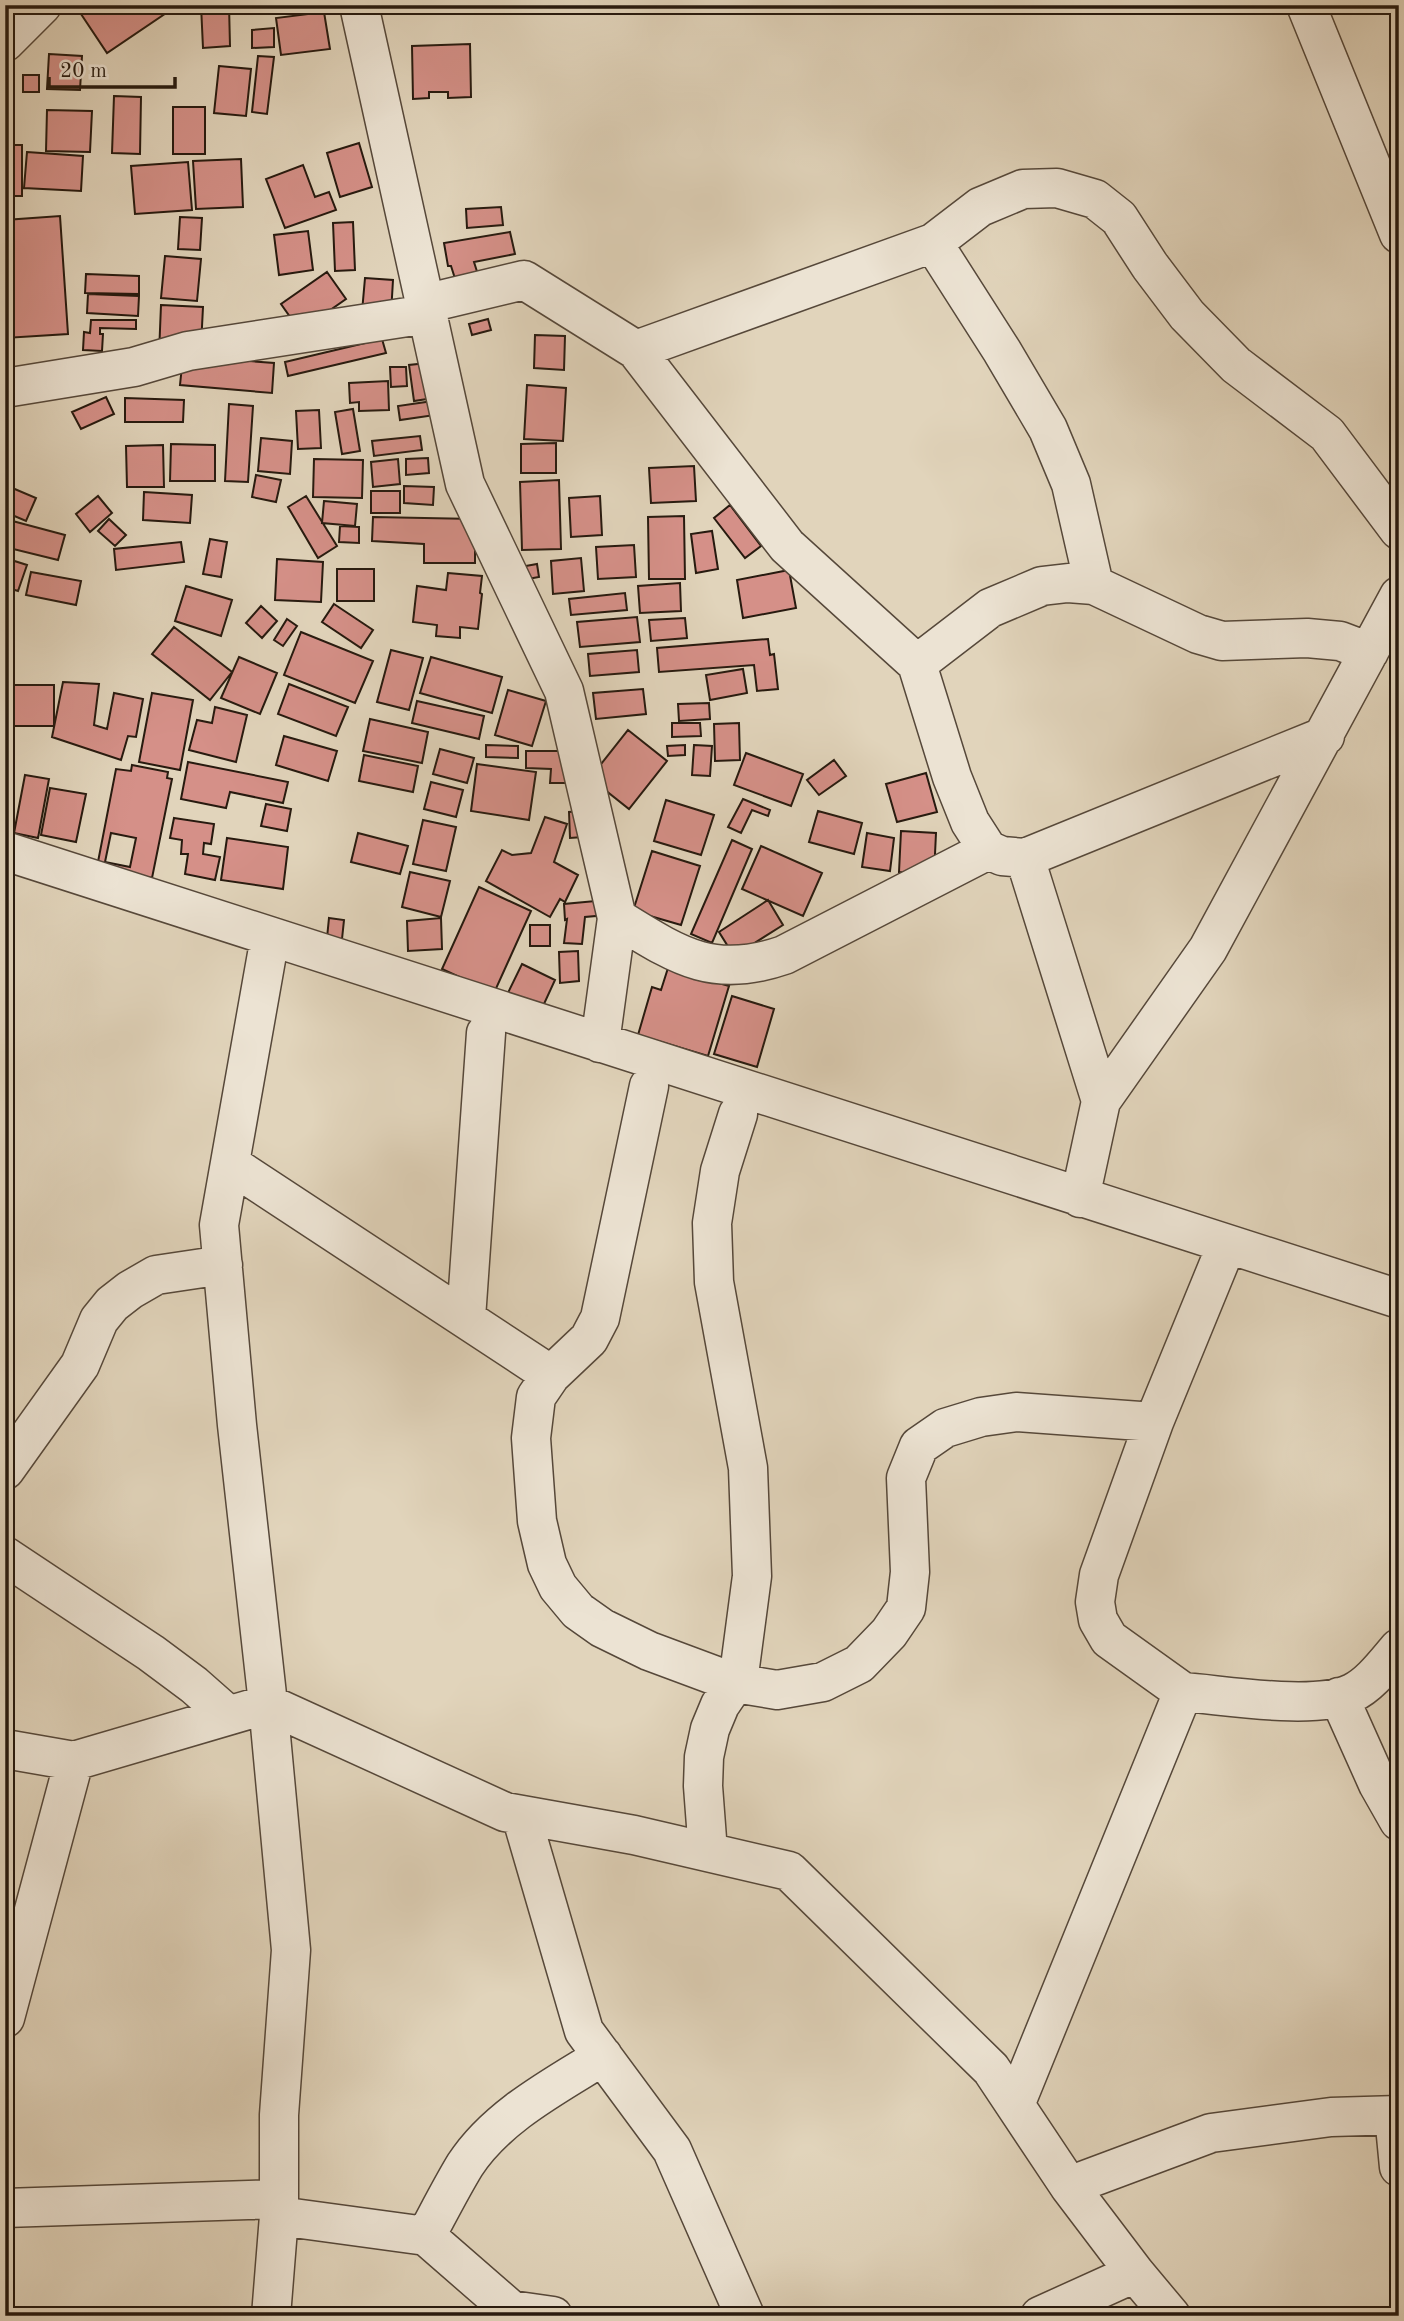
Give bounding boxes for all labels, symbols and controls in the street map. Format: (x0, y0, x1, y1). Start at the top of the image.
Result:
scale bar (49, 46, 175, 90)
text: 20 m (60, 61, 107, 82)

